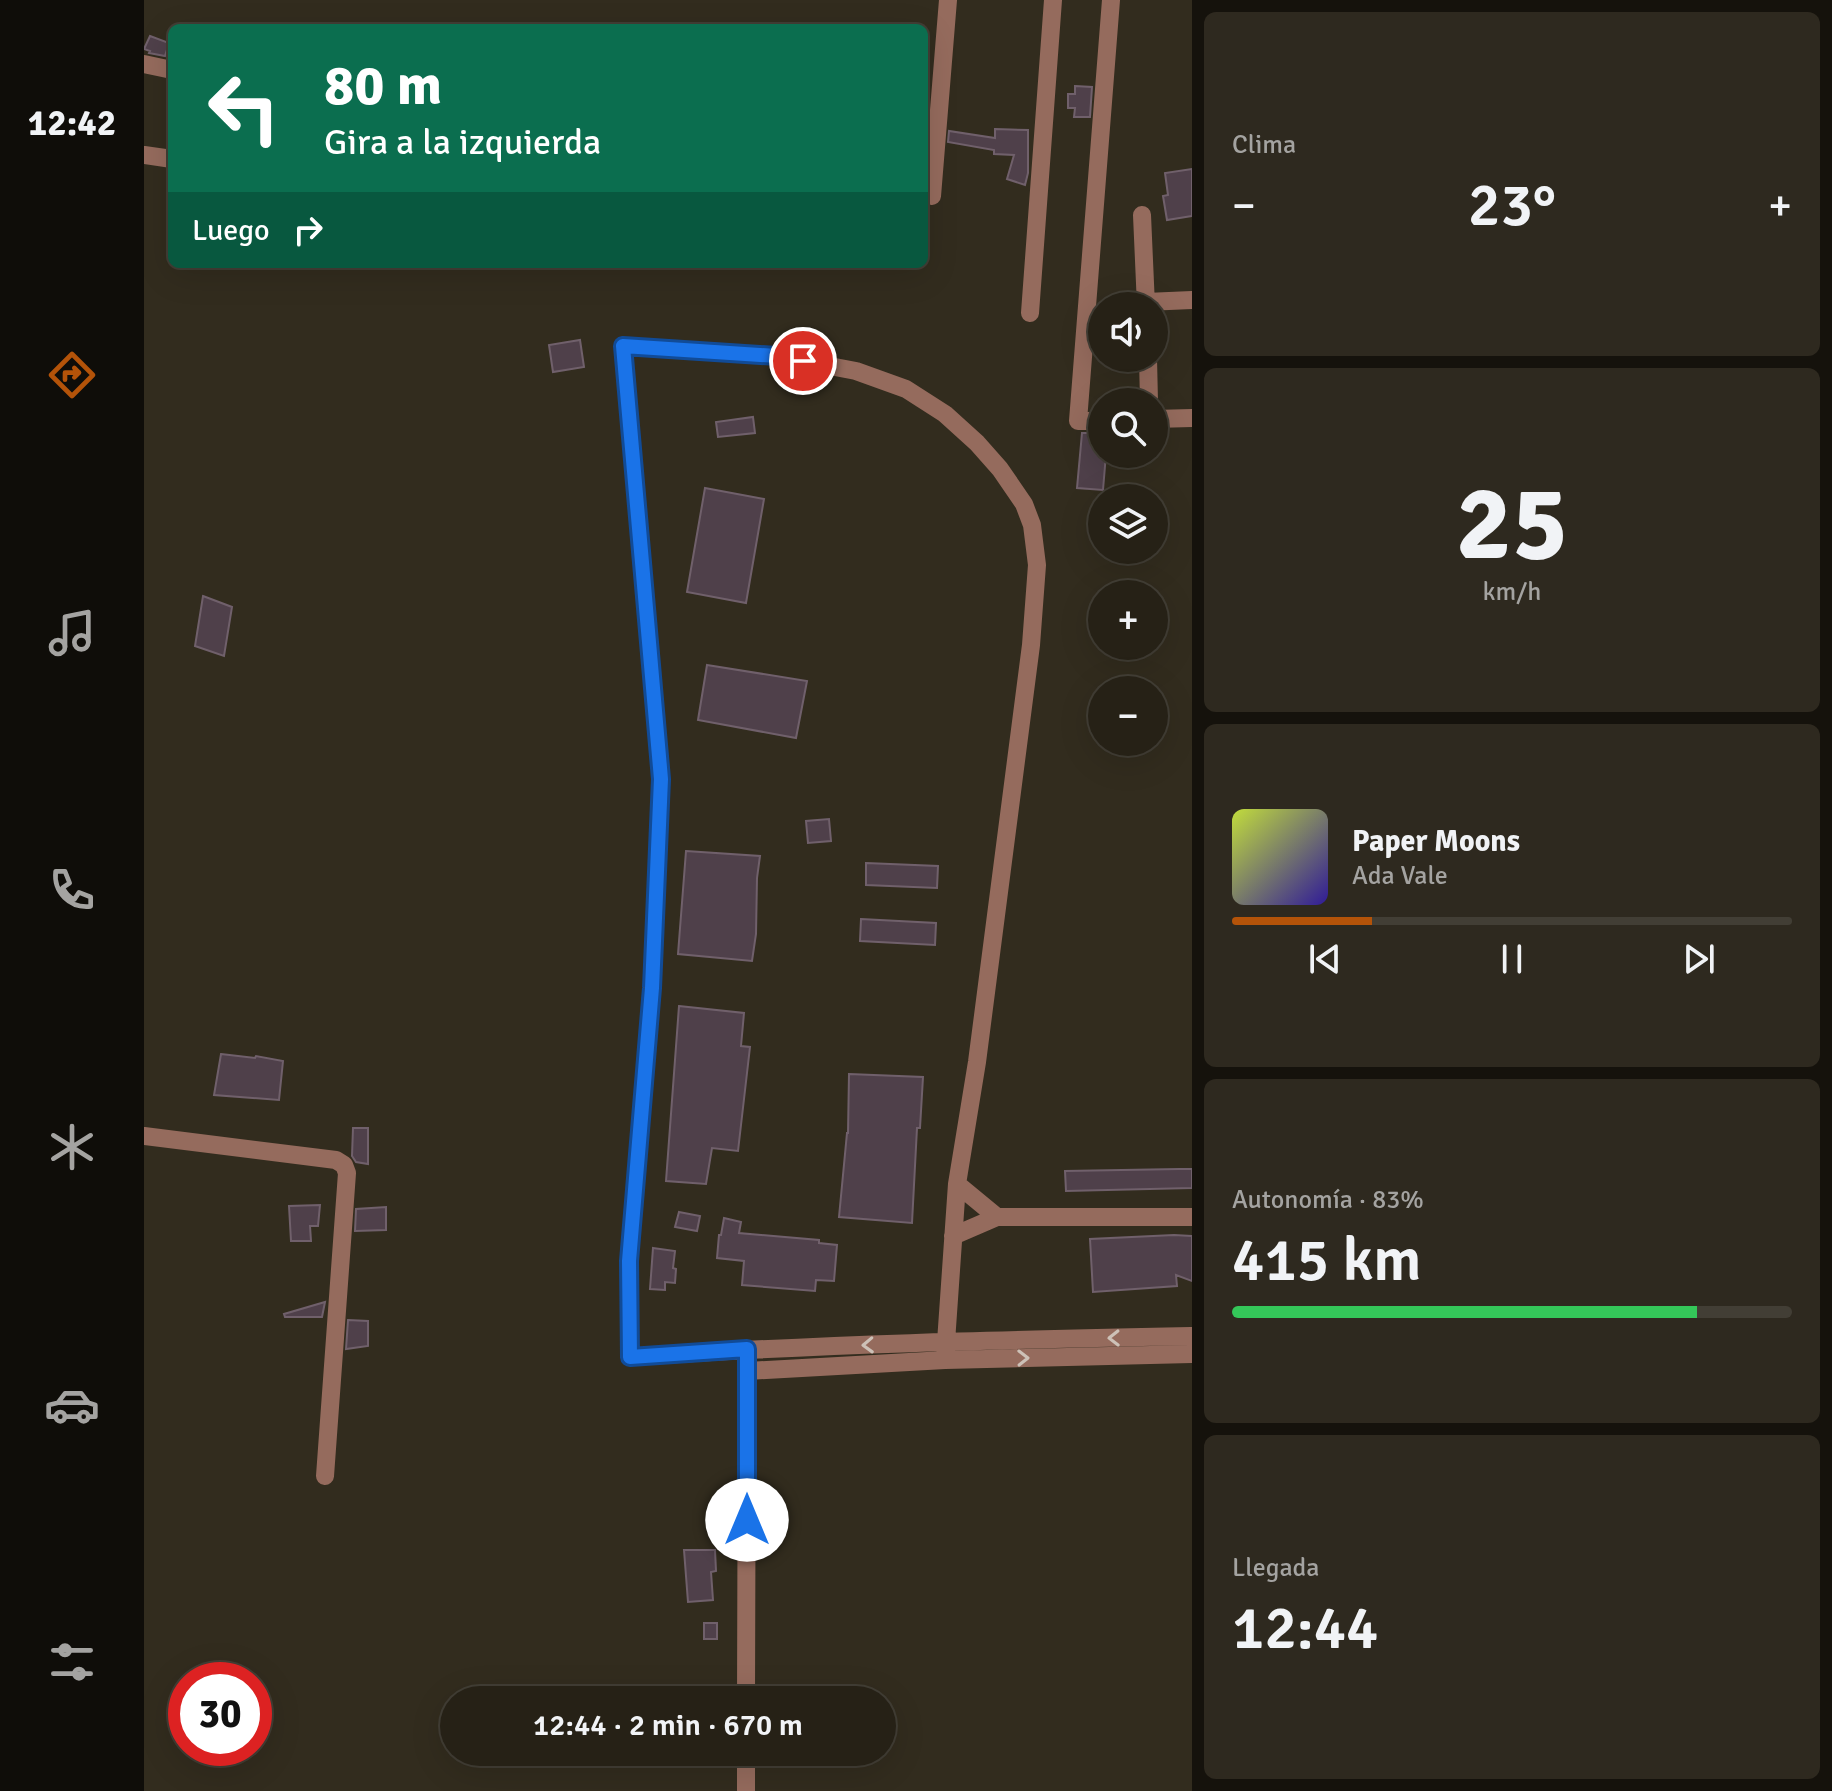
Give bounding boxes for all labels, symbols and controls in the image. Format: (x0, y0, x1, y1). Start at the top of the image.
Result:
text: 80 m (324, 51, 442, 120)
icon: left (192, 56, 296, 160)
text: 12:42 (28, 101, 116, 146)
text: Gira a la izquierda (324, 120, 601, 165)
text: Clima (1232, 129, 1296, 161)
text: 23° (1468, 169, 1556, 243)
text: − (1232, 179, 1256, 233)
text: + (1768, 179, 1792, 233)
icon: right (286, 208, 330, 252)
text: Luego (192, 212, 270, 249)
map controls (1088, 292, 1168, 756)
button: sound (1088, 292, 1168, 372)
pin (769, 327, 837, 395)
icon: arrive (781, 339, 825, 383)
icon: directions (44, 347, 100, 403)
button: search (1088, 388, 1168, 468)
text: 25 (1456, 460, 1568, 588)
button: layers (1088, 484, 1168, 564)
text: km/h (1483, 576, 1541, 608)
button: + (1088, 580, 1168, 660)
icon: music (44, 605, 100, 661)
button: − (1088, 676, 1168, 756)
text: Paper Moons (1352, 823, 1520, 860)
text: Ada Vale (1352, 860, 1448, 892)
icon: phone (44, 862, 100, 918)
icon: previous (1303, 937, 1347, 981)
icon: pause (1490, 937, 1534, 981)
icon: next (1677, 937, 1721, 981)
icon: climate (44, 1119, 100, 1175)
text: Autonomía · 83% (1232, 1184, 1424, 1216)
text: 415 km (1232, 1224, 1421, 1298)
one-way arrow (1107, 1329, 1120, 1346)
one-way arrow (861, 1336, 874, 1353)
one-way arrow (1017, 1349, 1030, 1367)
icon: car (44, 1377, 100, 1433)
position arrow (705, 1478, 789, 1562)
text: Llegada (1232, 1552, 1319, 1584)
text: 12:44 (1232, 1592, 1379, 1666)
icon: filters (44, 1634, 100, 1690)
speed limit sign: 30 (168, 1662, 272, 1766)
text: 12:44 · 2 min · 670 m (533, 1707, 803, 1744)

